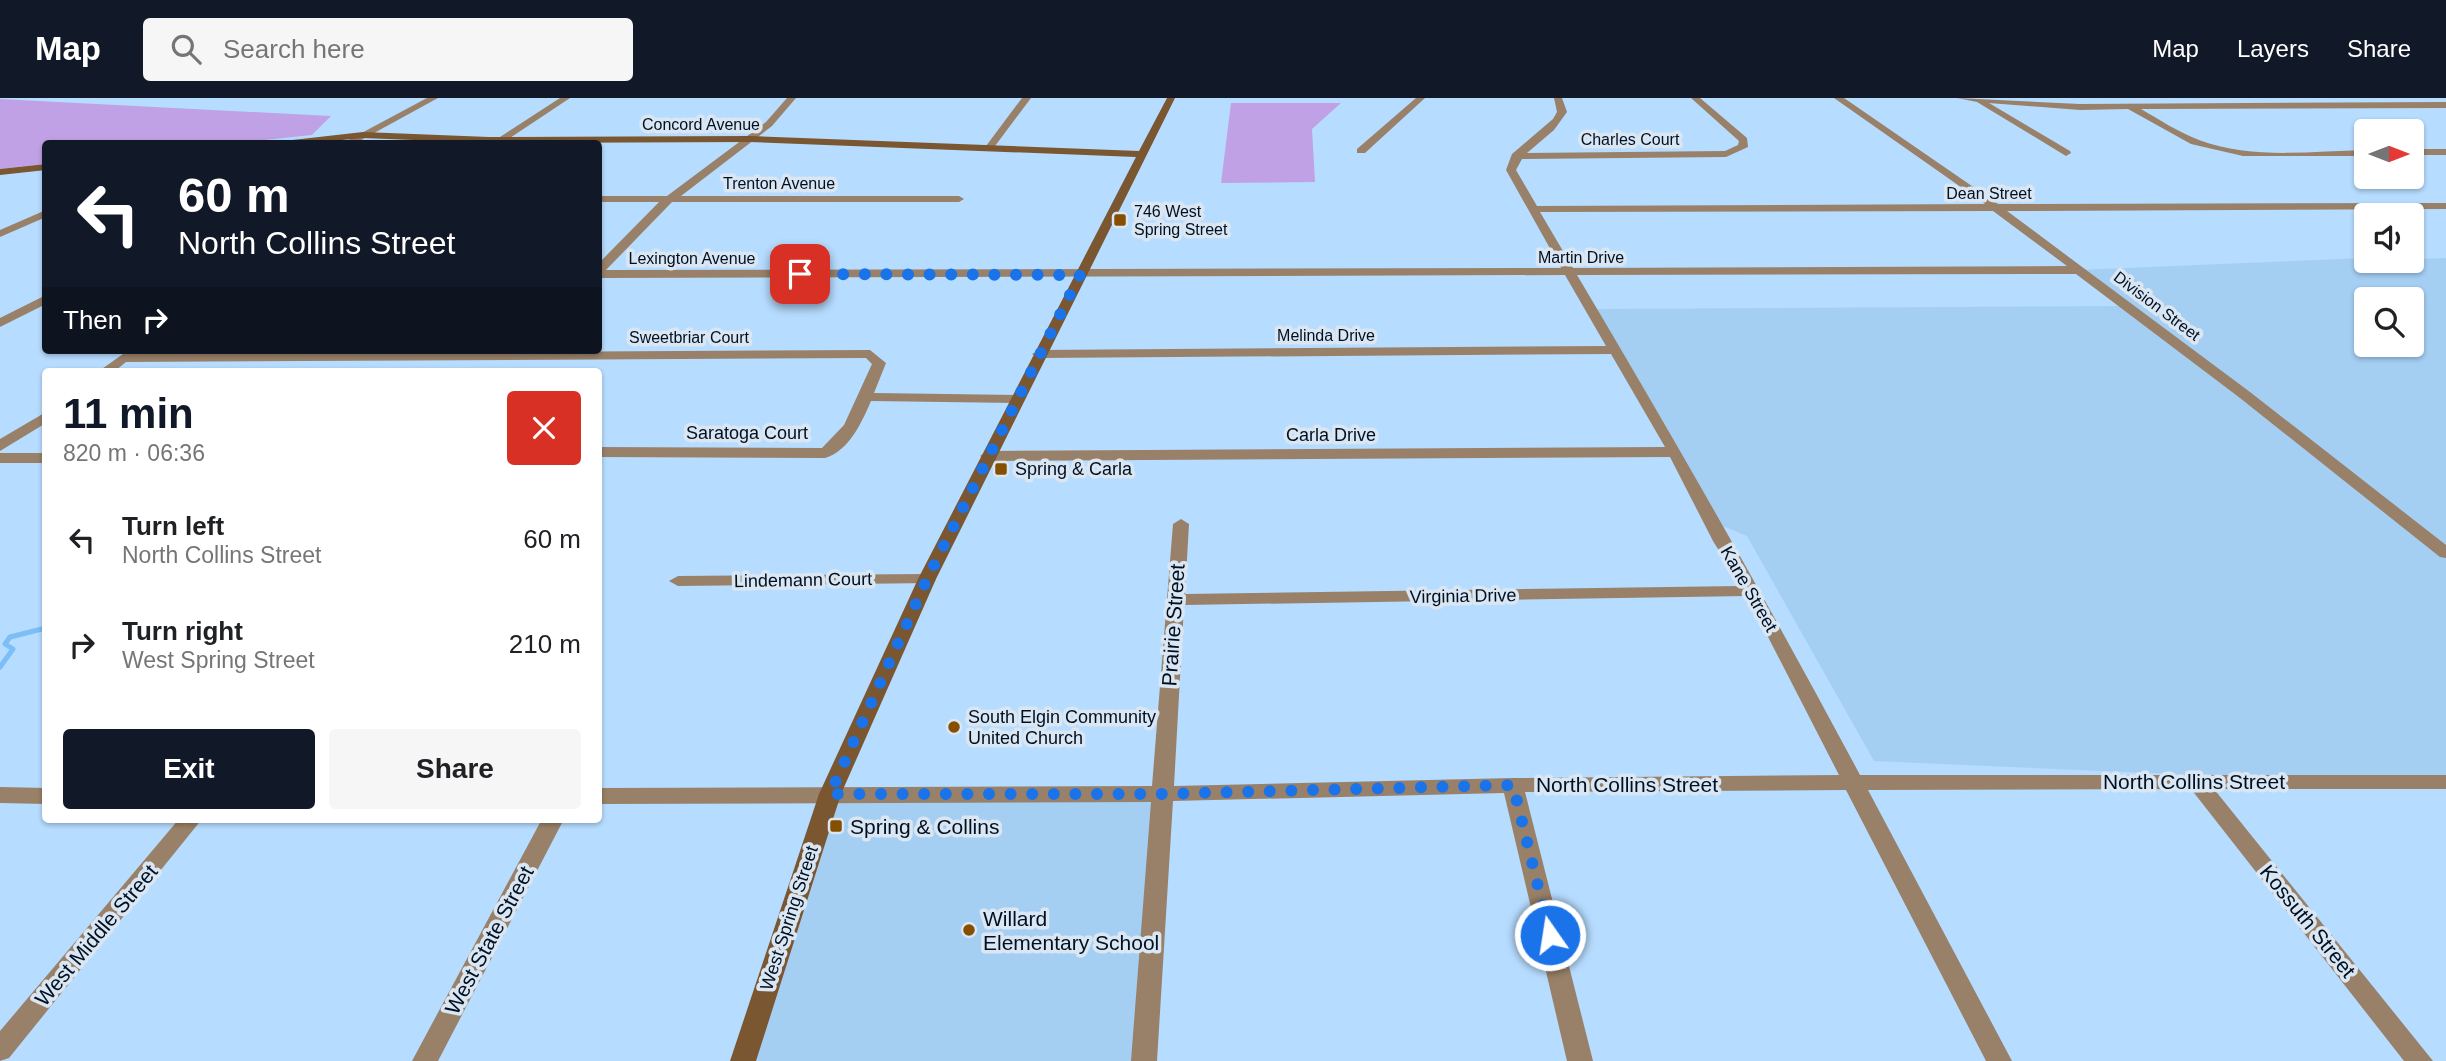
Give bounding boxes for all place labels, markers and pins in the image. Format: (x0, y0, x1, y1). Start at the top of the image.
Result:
place label: 746 West Spring Street (1134, 203, 1228, 238)
marker: 746 West Spring Street (1112, 212, 1128, 228)
pin (770, 244, 830, 304)
place label: Spring & Carla (1015, 459, 1133, 479)
marker: Spring & Carla (993, 461, 1009, 477)
place label: South Elgin Community United Church (968, 707, 1156, 748)
marker: South Elgin Community United Church (946, 719, 962, 735)
place label: Spring & Collins (850, 815, 999, 838)
marker: Spring & Collins (828, 818, 844, 834)
place label: Willard Elementary School (983, 907, 1159, 954)
marker: Willard Elementary School (961, 922, 977, 938)

